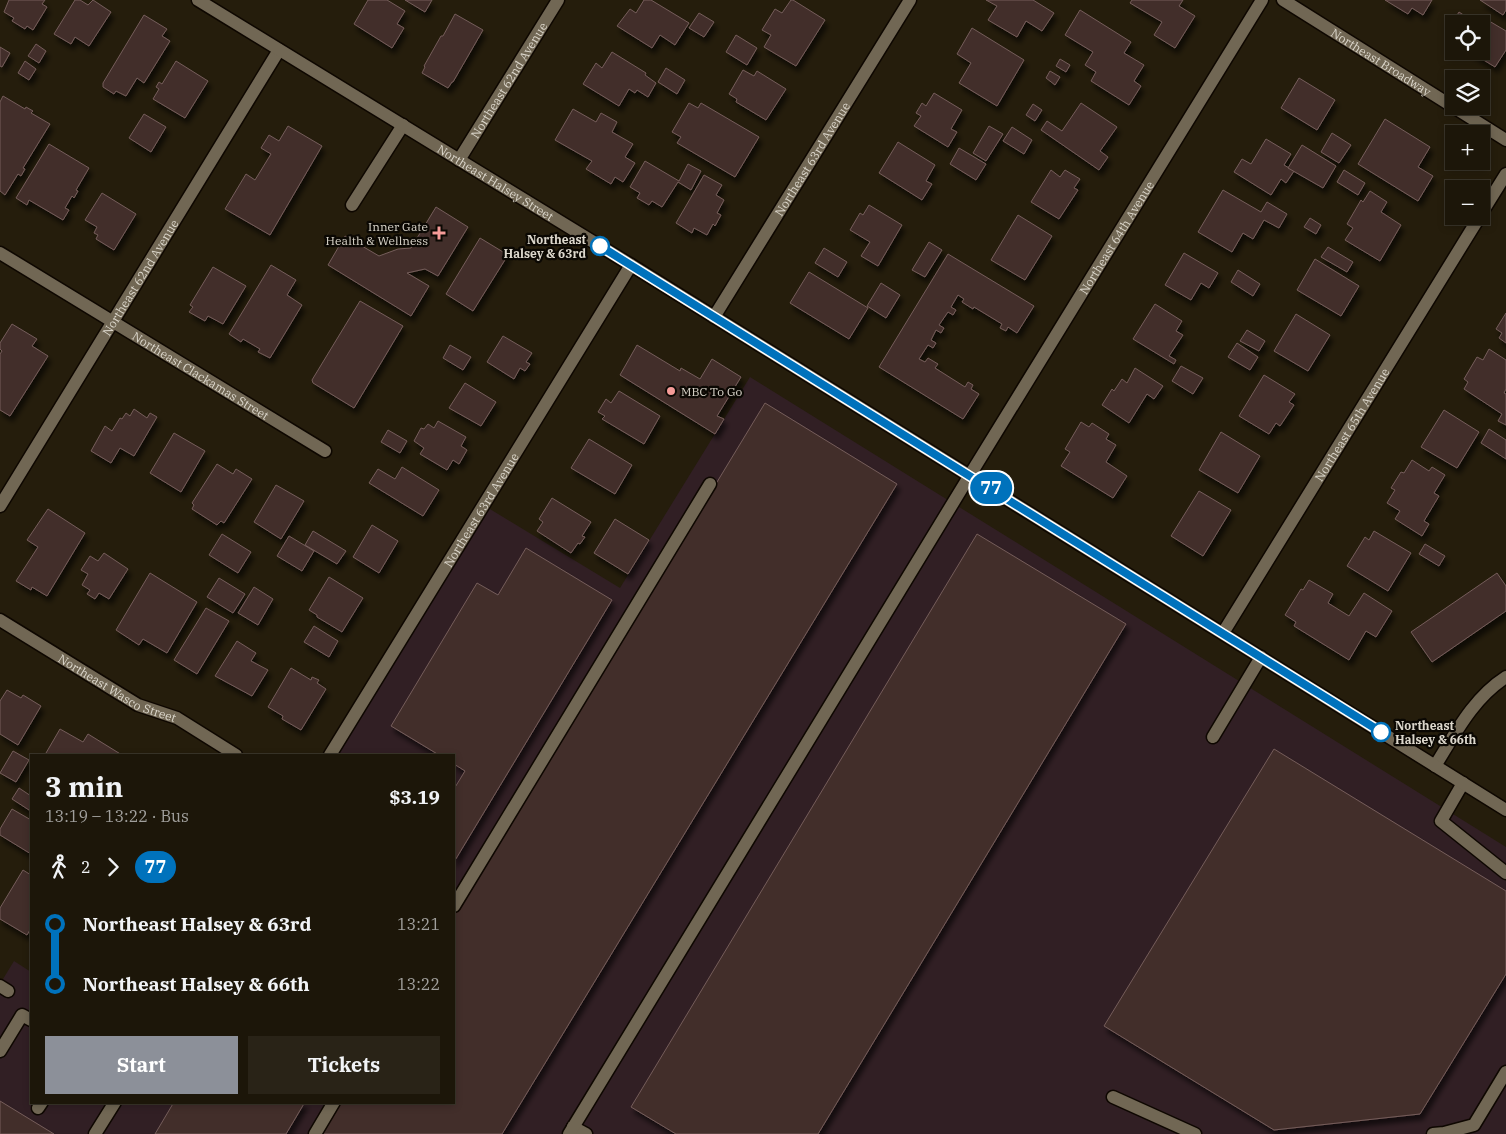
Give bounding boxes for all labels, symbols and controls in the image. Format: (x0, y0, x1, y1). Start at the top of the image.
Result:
map controls (1445, 15, 1490, 225)
button: locate (1445, 15, 1490, 60)
street label: Northeast 62nd Avenue (467, 19, 550, 141)
street label: Northeast Broadway (1328, 25, 1435, 99)
button: layers (1445, 70, 1490, 115)
street label: Northeast 63rd Avenue (771, 99, 853, 219)
button: + (1445, 125, 1490, 170)
street label: Northeast Halsey Street (435, 141, 557, 224)
street label: Northeast 64th Avenue (1076, 178, 1157, 297)
button: − (1445, 180, 1490, 225)
street label: Northeast 62nd Avenue (99, 217, 181, 338)
place label: Inner Gate Health & Wellness (326, 219, 428, 248)
marker: Inner Gate Health & Wellness (432, 226, 446, 240)
place label: Northeast Halsey & 63rd (503, 232, 587, 261)
marker: Northeast Halsey & 63rd (590, 236, 610, 256)
street label: Northeast Clackamas Street (130, 328, 272, 423)
street label: Northeast 65th Avenue (1311, 365, 1392, 484)
place label: MBC To Go (681, 384, 743, 399)
marker: MBC To Go (665, 385, 677, 397)
street label: Northeast 63rd Avenue (440, 450, 521, 569)
line badge: 77 (968, 472, 1014, 504)
text: 77 (980, 476, 1002, 499)
street label: Northeast Wasco Street (56, 650, 178, 725)
place label: Northeast Halsey & 66th (1395, 718, 1477, 747)
marker: Northeast Halsey & 66th (1371, 722, 1391, 742)
text: 3 min (45, 768, 123, 805)
text: $3.19 (389, 785, 440, 809)
text: 13:19 – 13:22 · Bus (45, 806, 189, 826)
icon: walk (45, 853, 73, 881)
icon: forward (99, 853, 127, 881)
text: 77 (145, 855, 166, 878)
text: 2 (81, 857, 91, 877)
text: Northeast Halsey & 63rd (83, 912, 311, 936)
text: 13:21 (397, 914, 440, 934)
text: Northeast Halsey & 66th (83, 972, 310, 996)
text: 13:22 (397, 974, 440, 994)
button: Start (45, 1036, 238, 1094)
button: Tickets (248, 1036, 440, 1094)

